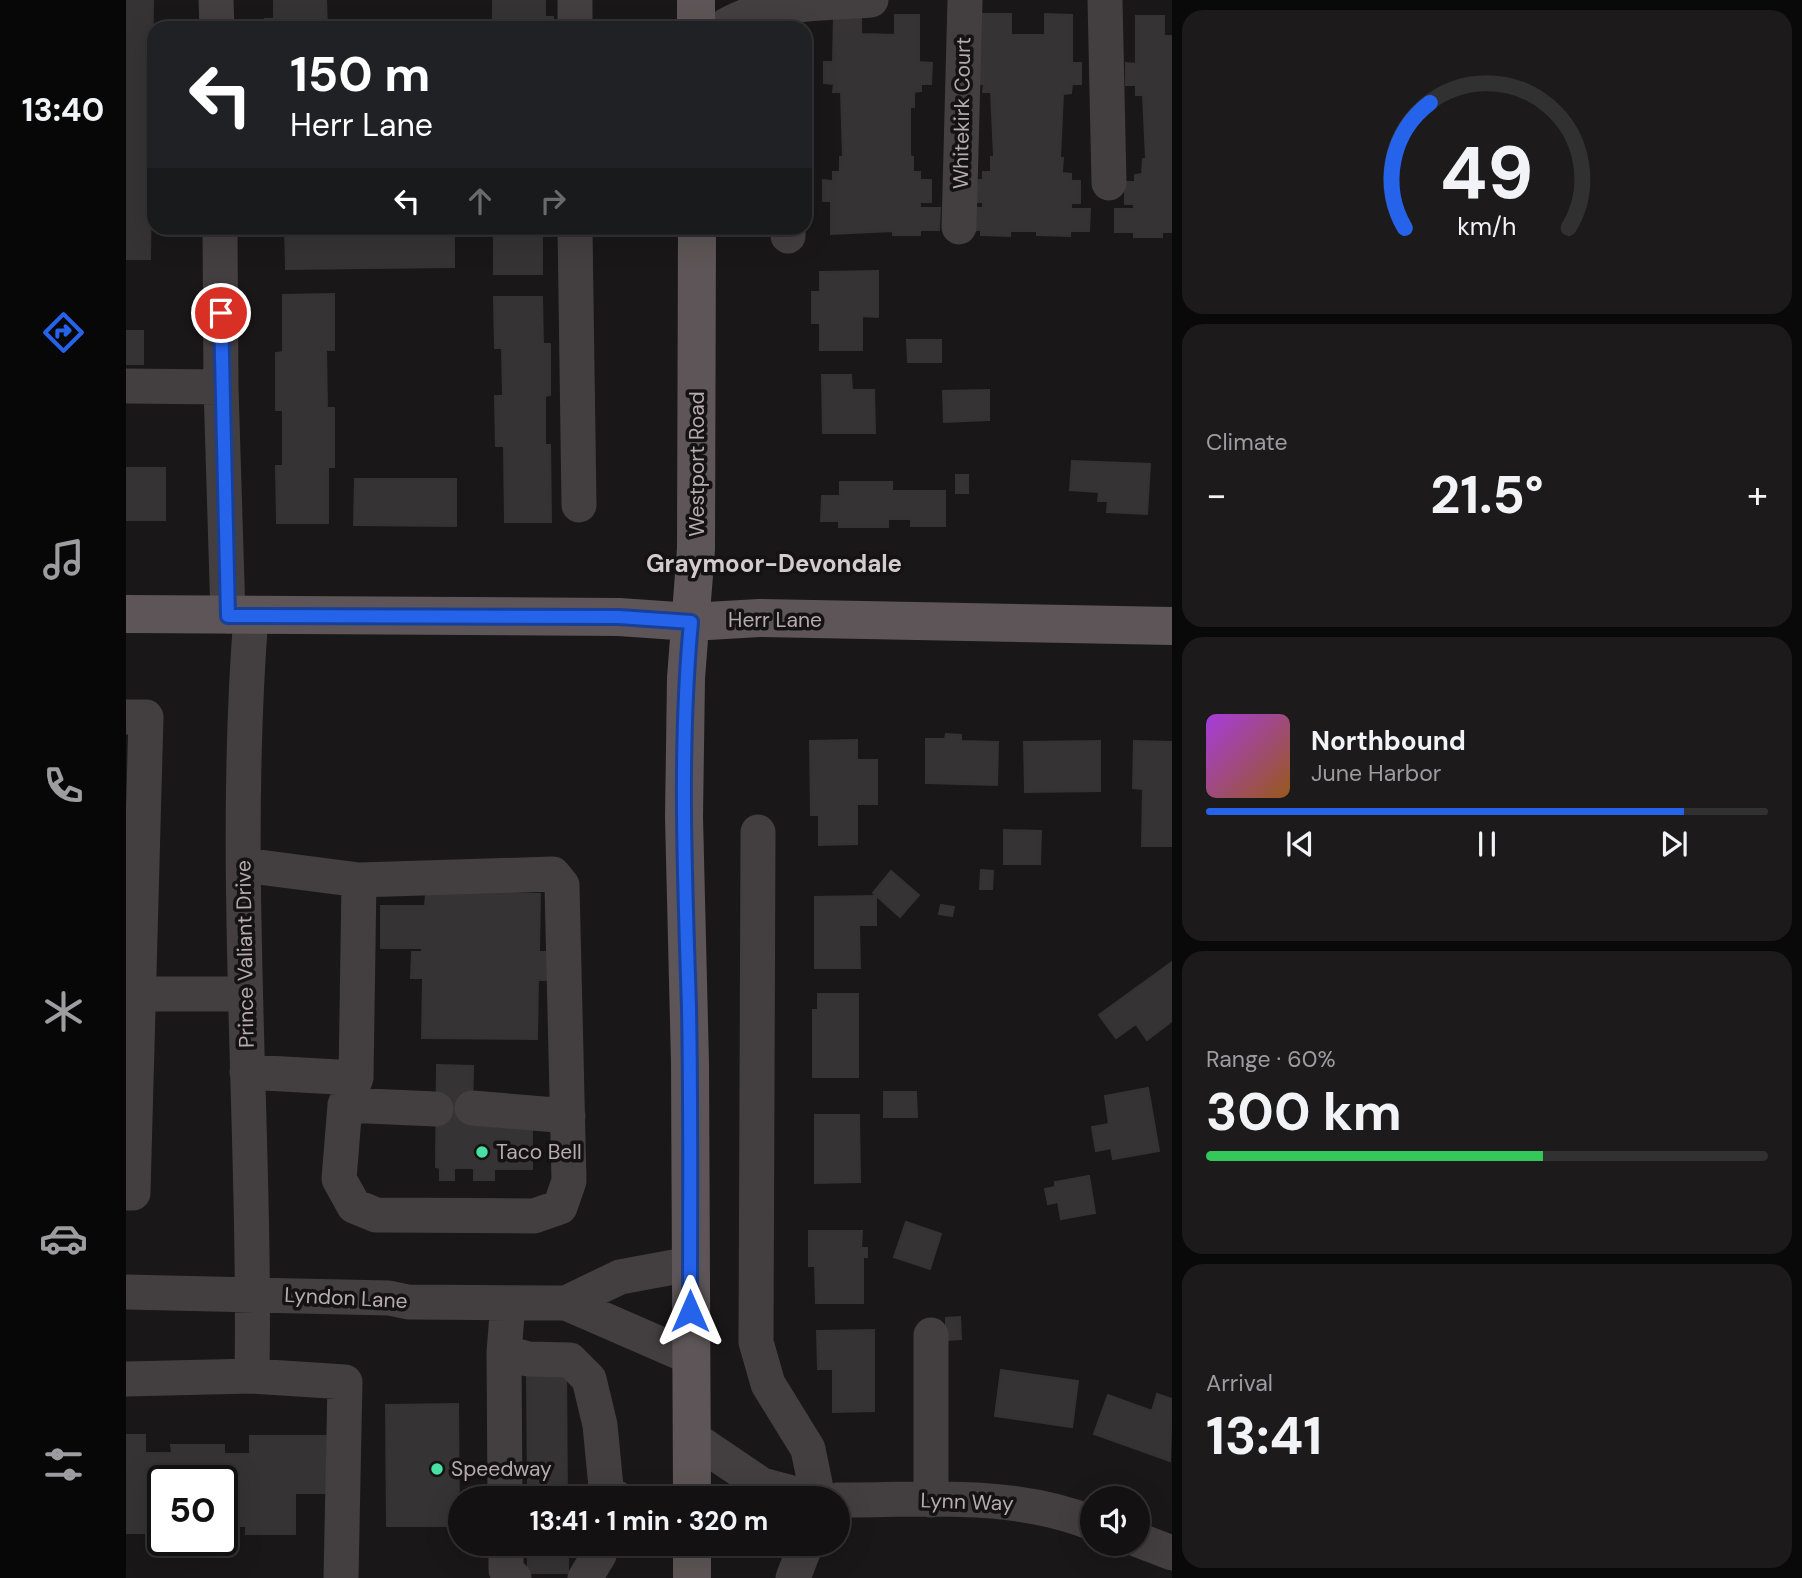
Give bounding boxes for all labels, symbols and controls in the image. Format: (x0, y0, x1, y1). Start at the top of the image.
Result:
street label: Whitekirk Court (947, 37, 977, 189)
text: 150 m (290, 42, 430, 106)
icon: left (175, 49, 266, 140)
text: 13:40 (22, 89, 104, 131)
text: Herr Lane (290, 104, 433, 146)
text: 49 (1440, 126, 1534, 221)
icon: left (388, 182, 426, 220)
icon: ahead (461, 182, 499, 220)
icon: right (534, 182, 572, 220)
text: km/h (1457, 210, 1517, 243)
pin (191, 283, 251, 343)
icon: arrive (202, 294, 240, 332)
icon: directions (39, 308, 88, 357)
street label: Westport Road (683, 391, 711, 537)
text: Climate (1206, 427, 1288, 457)
text: 21.5° (1430, 461, 1544, 529)
text: − (1206, 470, 1227, 520)
text: + (1747, 470, 1768, 520)
icon: music (39, 535, 88, 584)
district label: Graymoor-Devondale (646, 548, 902, 579)
street label: Herr Lane (728, 606, 822, 634)
text: Northbound (1311, 724, 1466, 758)
text: June Harbor (1311, 758, 1441, 788)
icon: phone (39, 761, 88, 810)
icon: previous (1281, 825, 1319, 863)
icon: pause (1468, 825, 1506, 863)
icon: next (1655, 825, 1693, 863)
street label: Prince Valiant Drive (229, 860, 261, 1048)
icon: climate (39, 987, 88, 1036)
text: Range · 60% (1206, 1044, 1336, 1074)
text: 300 km (1206, 1078, 1402, 1146)
place label: Taco Bell (496, 1138, 582, 1166)
marker: Taco Bell (474, 1144, 490, 1160)
icon: car (39, 1214, 88, 1263)
position arrow (653, 1274, 727, 1348)
street label: Lyndon Lane (284, 1281, 408, 1315)
text: Arrival (1206, 1368, 1273, 1398)
text: 13:41 (1206, 1402, 1322, 1470)
icon: filters (39, 1440, 88, 1489)
place label: Speedway (451, 1455, 552, 1483)
marker: Speedway (429, 1461, 445, 1477)
speed limit sign: 50 (147, 1465, 238, 1556)
street label: Lynn Way (920, 1486, 1014, 1518)
map controls (1080, 1486, 1150, 1556)
button: sound (1080, 1486, 1150, 1556)
text: 13:41 · 1 min · 320 m (530, 1504, 768, 1538)

